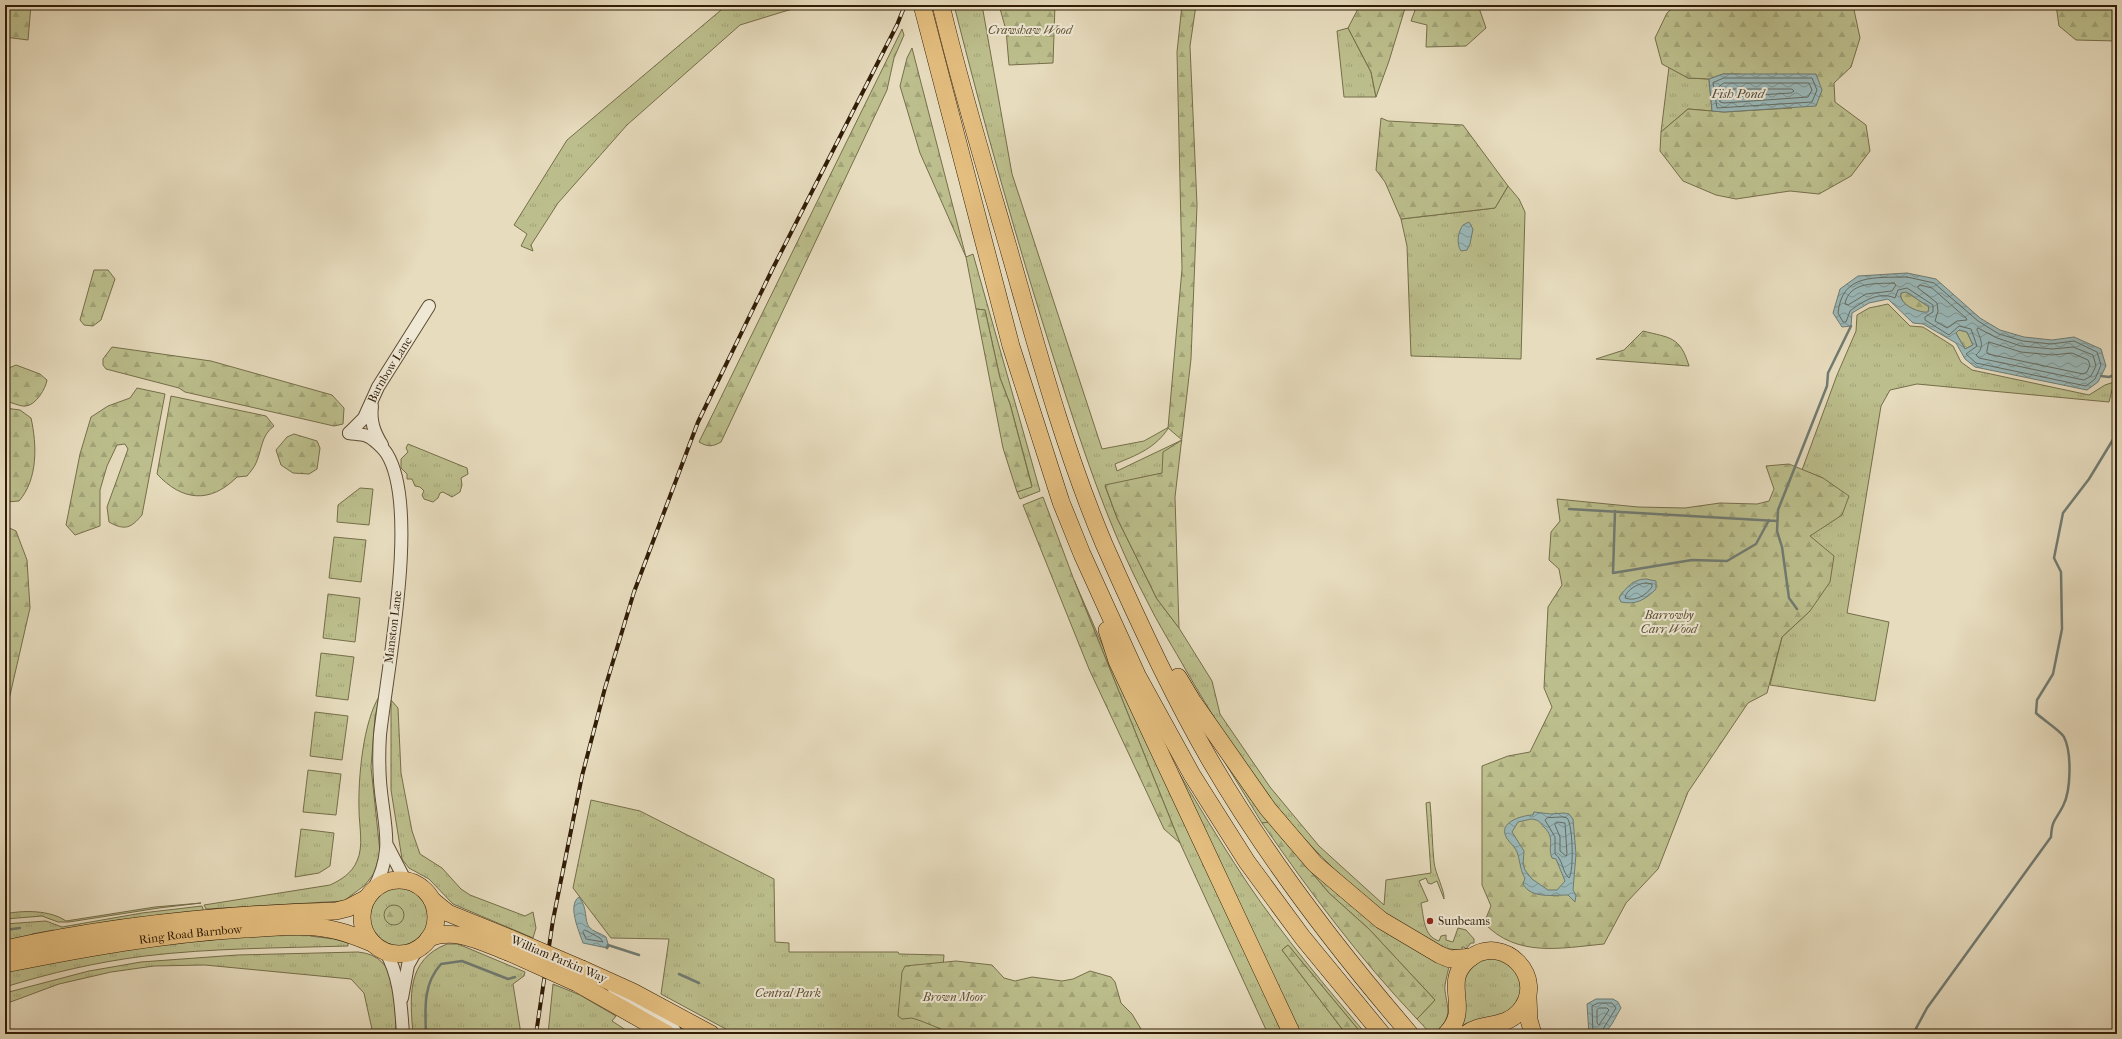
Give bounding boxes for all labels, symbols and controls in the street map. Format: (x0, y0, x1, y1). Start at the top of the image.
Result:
park label: Crawshaw Wood (988, 23, 1074, 37)
water label: Fish Pond (1711, 86, 1767, 101)
street label: Barnbow Lane (365, 334, 415, 405)
street label: Manston Lane (382, 590, 404, 664)
park label: Barrowby Carr Wood (1641, 608, 1699, 636)
place label: Sunbeams (1438, 914, 1491, 928)
marker: Sunbeams (1425, 916, 1435, 926)
street label: Ring Road Barnbow (138, 922, 244, 947)
street label: William Parkin Way (508, 932, 610, 986)
park label: Central Park (755, 986, 821, 1000)
park label: Brown Moor (922, 990, 987, 1004)

